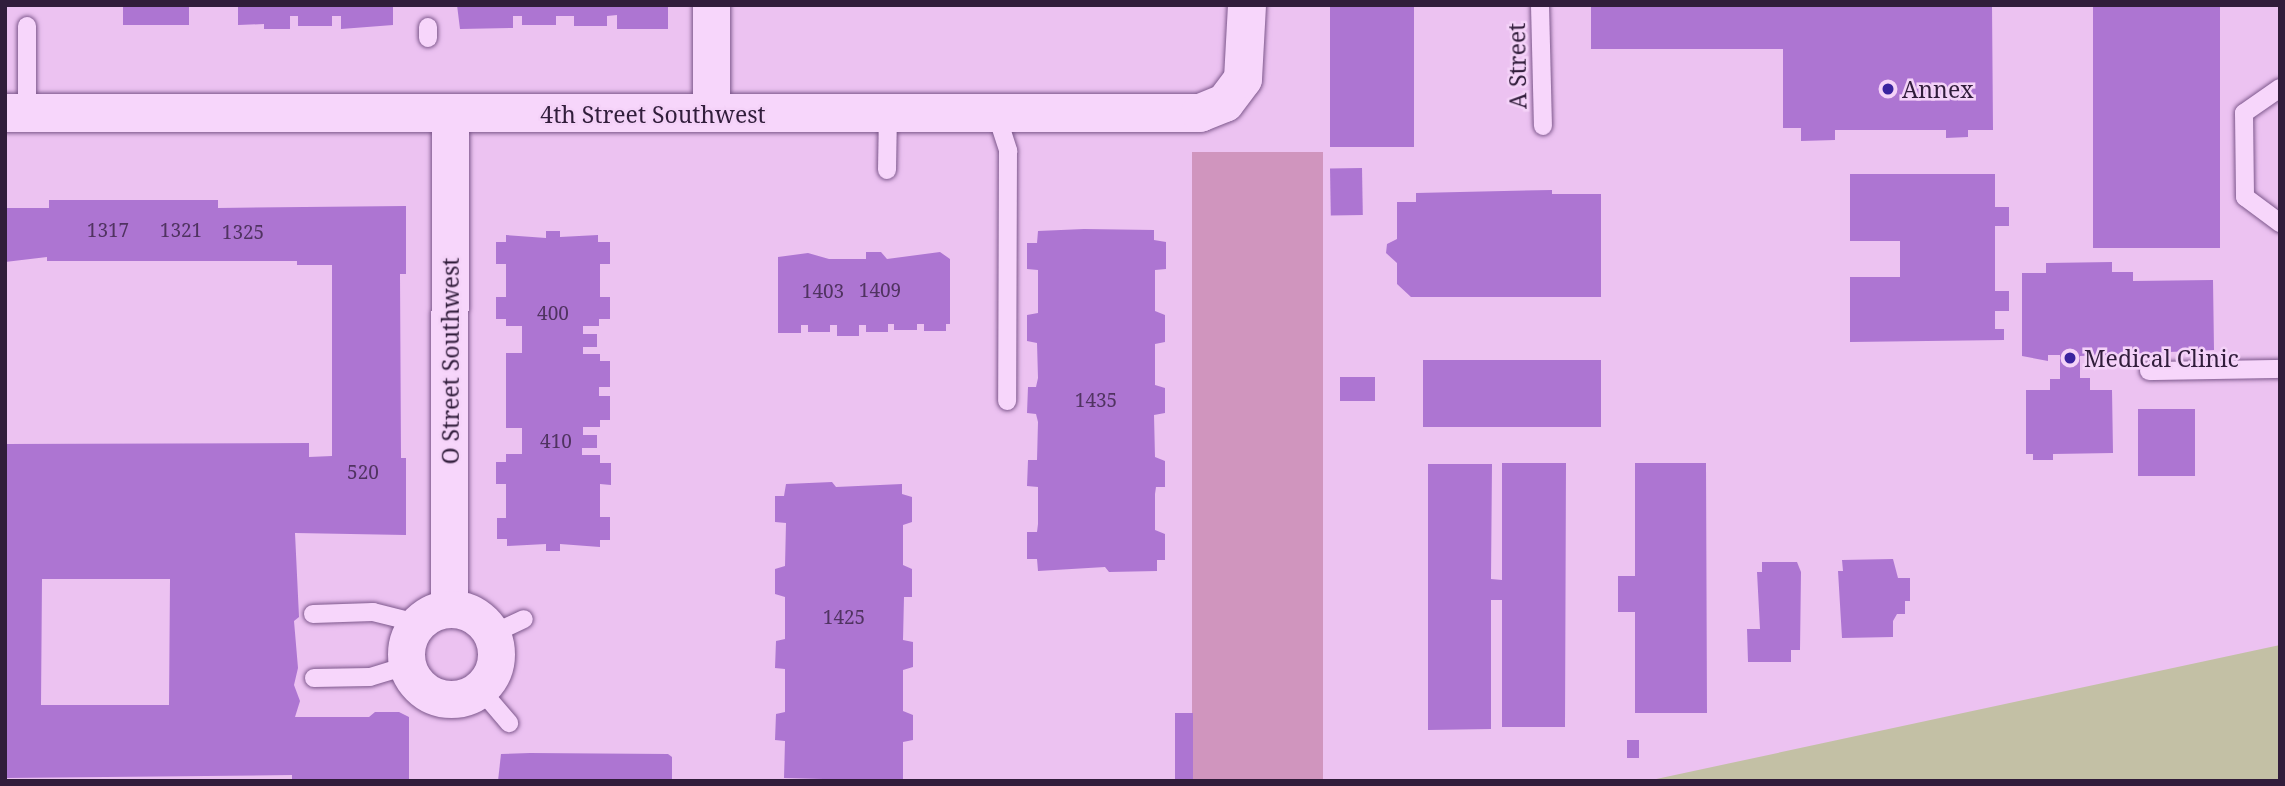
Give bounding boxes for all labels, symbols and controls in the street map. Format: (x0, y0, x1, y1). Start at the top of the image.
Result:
street label: A Street (1502, 23, 1532, 109)
place label: Annex (1902, 75, 1973, 103)
marker: Annex (1880, 81, 1896, 97)
street label: 4th Street Southwest (540, 100, 766, 128)
house number: 1317 (87, 220, 129, 242)
house number: 1321 (160, 220, 202, 242)
house number: 1325 (222, 222, 264, 244)
street label: O Street Southwest (436, 258, 464, 464)
house number: 1409 (859, 280, 901, 302)
house number: 1403 (802, 281, 844, 303)
house number: 400 (537, 303, 569, 325)
place label: Medical Clinic (2084, 344, 2239, 372)
marker: Medical Clinic (2062, 350, 2078, 366)
house number: 1435 (1075, 390, 1117, 412)
house number: 410 (540, 431, 572, 453)
house number: 520 (347, 462, 379, 484)
house number: 1425 (823, 607, 865, 629)

